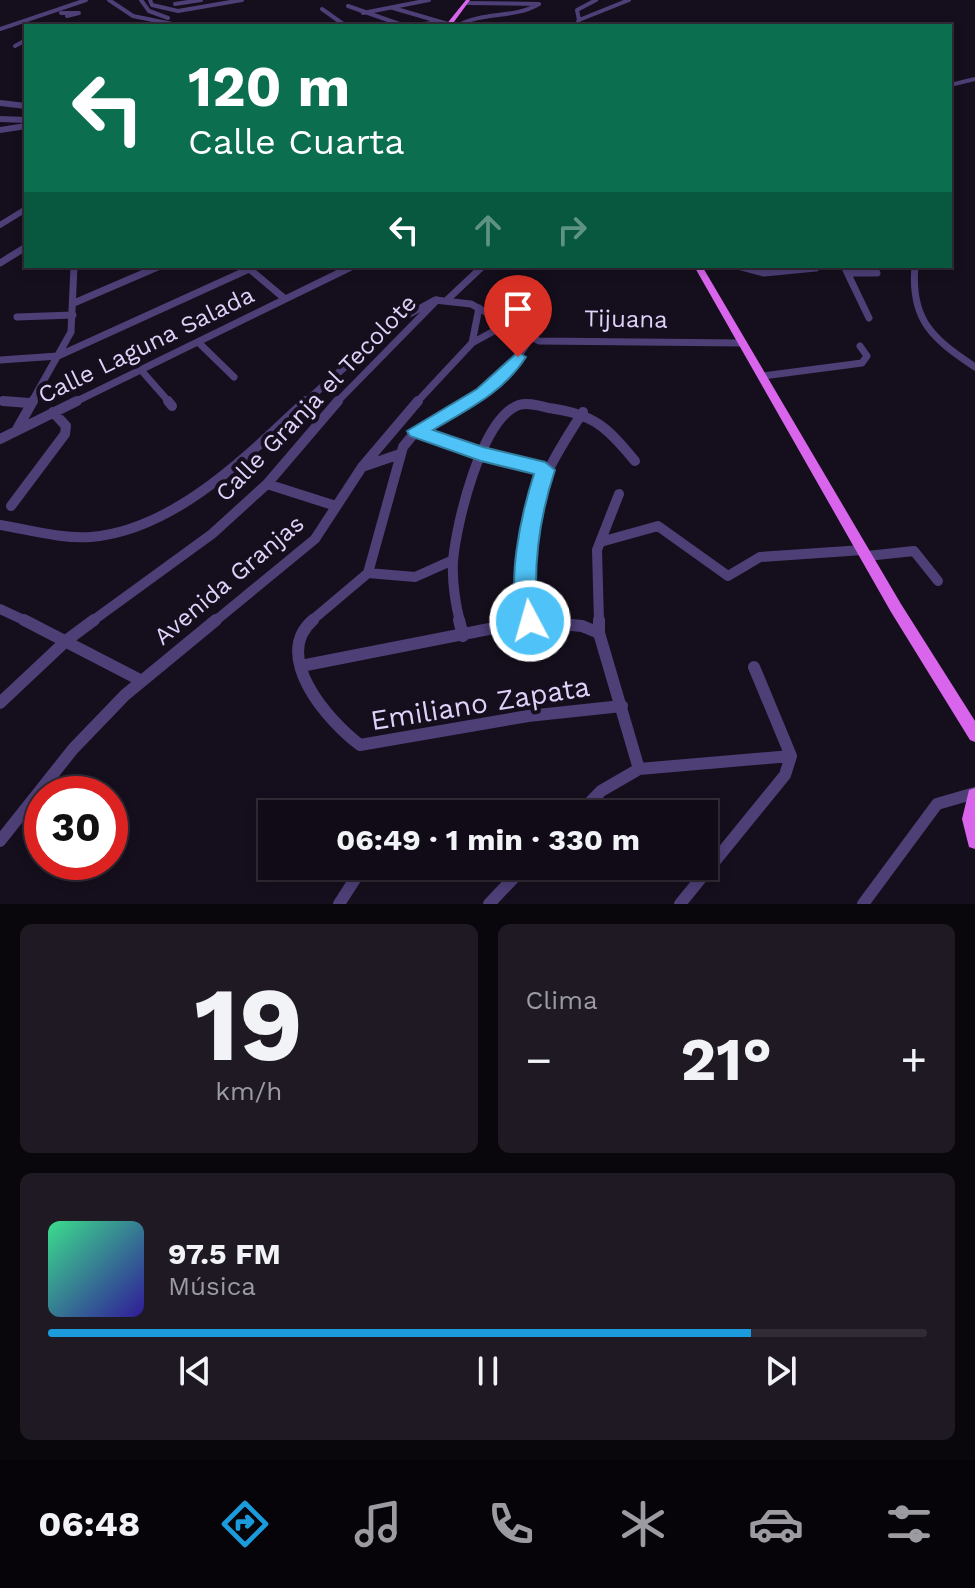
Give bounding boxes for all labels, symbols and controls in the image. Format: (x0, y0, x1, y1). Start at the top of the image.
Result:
text: 120 m (188, 54, 350, 120)
icon: left (56, 56, 160, 160)
text: Calle Cuarta (188, 121, 405, 163)
icon: left (382, 208, 426, 252)
icon: ahead (466, 208, 510, 252)
icon: right (550, 208, 594, 252)
pin (484, 275, 552, 357)
street label: Calle Laguna Salada (34, 281, 258, 409)
icon: arrive (496, 287, 540, 331)
street label: Calle Granja el Tecolote (210, 289, 422, 507)
street label: Tijuana (584, 304, 668, 334)
street label: Avenida Granjas (148, 509, 310, 651)
position arrow (488, 579, 572, 663)
street label: Emiliano Zapata (368, 670, 592, 737)
speed limit sign: 30 (24, 776, 128, 880)
text: 06:49 · 1 min · 330 m (336, 822, 640, 857)
text: 19 (194, 963, 303, 1085)
text: Clima (526, 985, 598, 1015)
text: 21° (681, 1024, 772, 1095)
text: − (526, 1034, 552, 1086)
text: + (900, 1034, 927, 1086)
text: km/h (215, 1076, 282, 1106)
text: 97.5 FM (168, 1236, 281, 1271)
text: Música (168, 1271, 256, 1301)
icon: previous (173, 1349, 217, 1393)
icon: pause (466, 1349, 510, 1393)
icon: next (759, 1349, 803, 1393)
icon: directions (217, 1496, 273, 1552)
icon: music (350, 1496, 406, 1552)
icon: phone (483, 1496, 539, 1552)
icon: climate (615, 1496, 671, 1552)
icon: car (748, 1496, 804, 1552)
icon: filters (881, 1496, 937, 1552)
text: 06:48 (38, 1503, 140, 1545)

